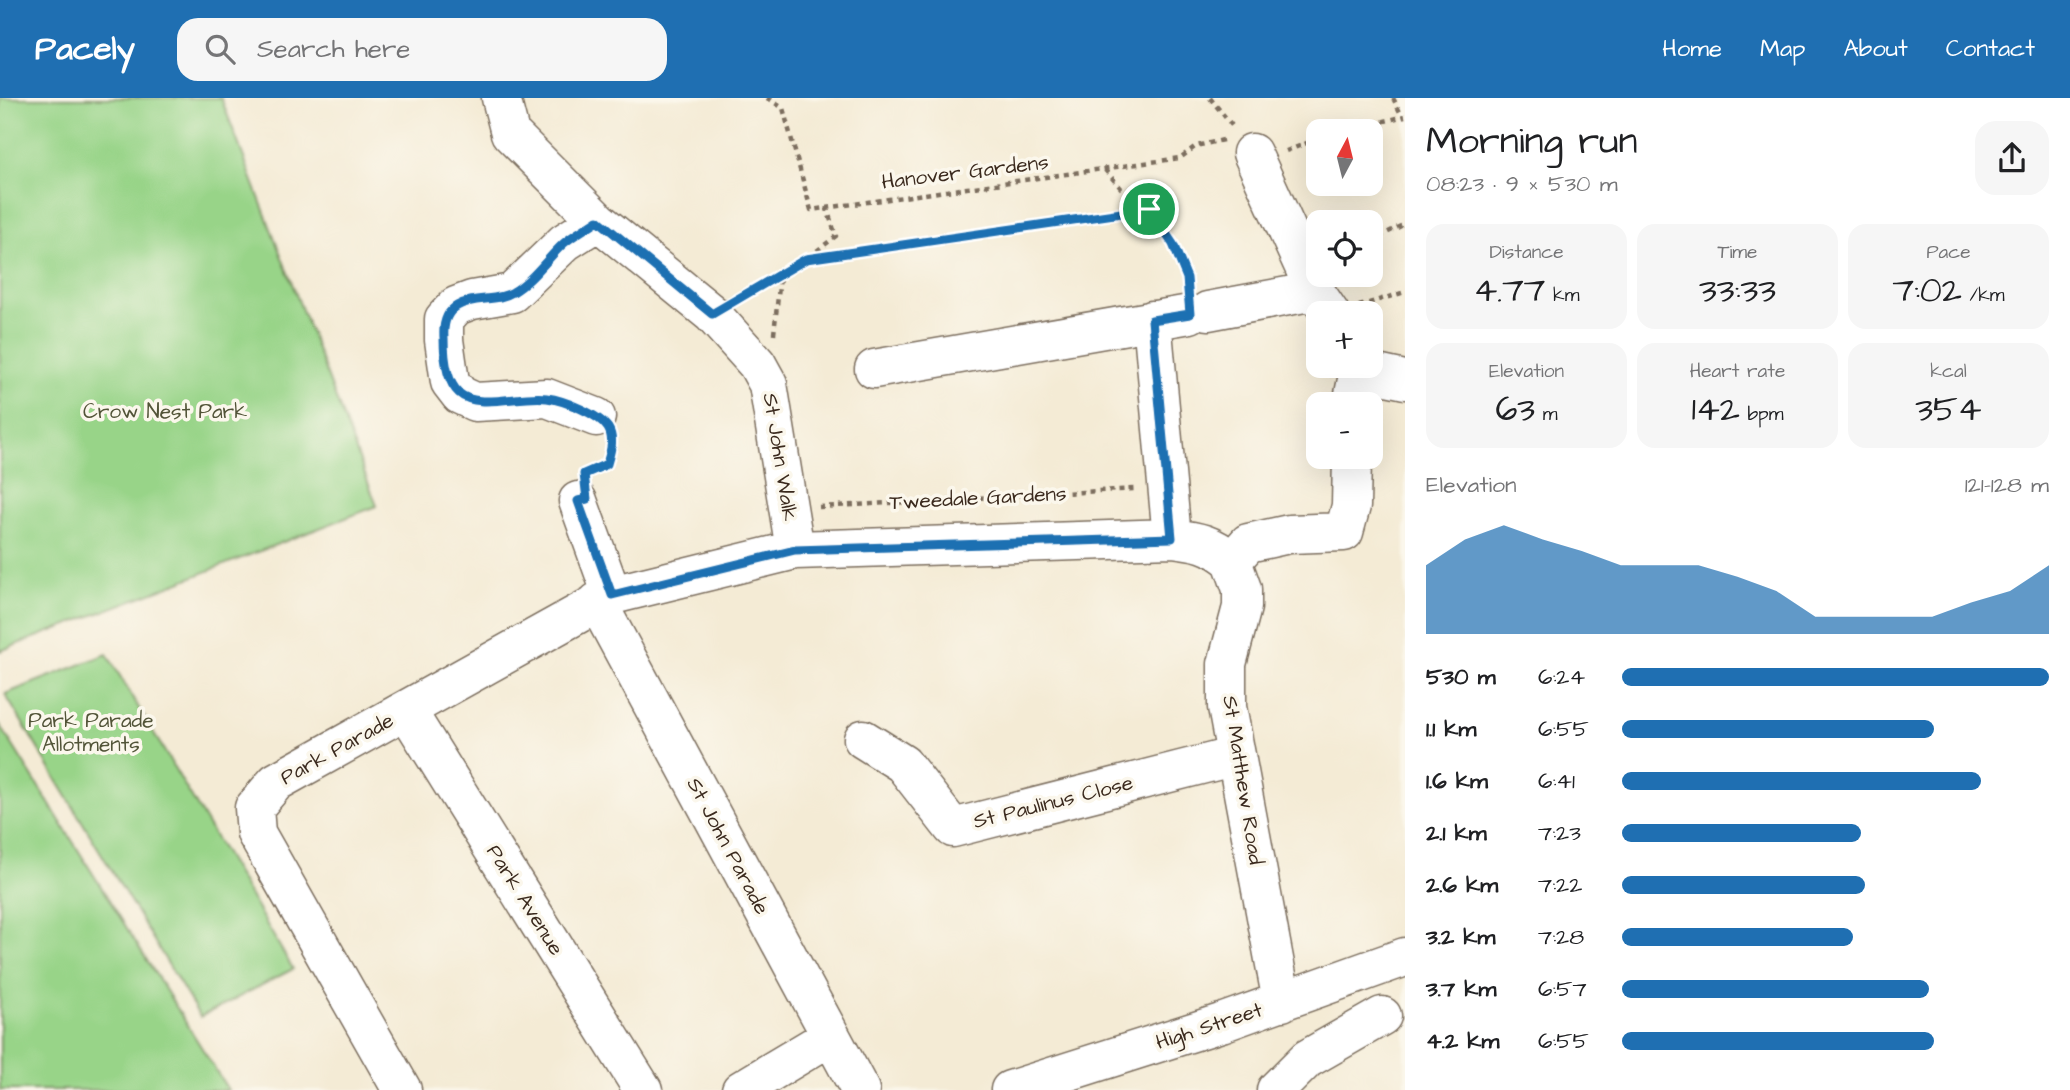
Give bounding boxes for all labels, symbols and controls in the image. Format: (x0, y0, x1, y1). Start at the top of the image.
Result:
search box (177, 18, 667, 81)
text: Pacely (35, 26, 135, 72)
icon: search (201, 30, 239, 68)
text: Search here (257, 31, 410, 67)
text: Home (1662, 32, 1722, 66)
text: Map (1760, 32, 1805, 66)
text: About (1843, 32, 1908, 66)
text: Contact (1946, 32, 2035, 66)
text: Morning run (1426, 116, 1638, 168)
north arrow (1306, 119, 1382, 196)
map controls (1306, 119, 1383, 469)
button: share (1975, 121, 2049, 195)
street label: Hanover Gardens (880, 147, 1050, 197)
text: 08:23 · 9 × 530 m (1426, 168, 1618, 200)
pin (1119, 179, 1179, 239)
icon: arrive (1130, 190, 1168, 228)
button: locate (1306, 210, 1383, 287)
text: Distance (1490, 239, 1563, 266)
text: Time (1718, 239, 1757, 266)
text: Pace (1926, 239, 1971, 266)
text: 4.77 (1474, 266, 1545, 315)
text: 33:33 (1699, 266, 1776, 315)
text: 7:02 (1892, 266, 1962, 315)
text: km (1545, 282, 1579, 309)
text: /km (1962, 282, 2005, 309)
button: + (1306, 301, 1383, 378)
text: Elevation (1489, 358, 1564, 385)
text: Heart rate (1690, 358, 1785, 385)
text: kcal (1930, 358, 1967, 385)
text: 63 (1495, 385, 1535, 434)
text: 142 (1692, 385, 1740, 434)
text: 354 (1915, 385, 1982, 434)
street label: St John Walk (756, 391, 804, 523)
button: − (1306, 392, 1383, 469)
park label: Crow Nest Park (83, 397, 247, 426)
text: m (1535, 401, 1558, 428)
text: bpm (1740, 401, 1783, 428)
text: Elevation (1426, 469, 1517, 501)
text: 121–128 m (1965, 469, 2049, 501)
street label: Tweedale Gardens (889, 479, 1067, 517)
text: 530 m (1426, 661, 1496, 693)
text: 6:24 (1538, 661, 1585, 693)
street label: St Matthew Road (1215, 693, 1271, 867)
park label: Park Parade Allotments (28, 706, 154, 759)
street label: Park Parade (275, 706, 399, 792)
text: 1.1 km (1426, 713, 1476, 745)
text: 6:55 (1538, 713, 1589, 745)
text: 1.6 km (1426, 765, 1488, 797)
text: 6:41 (1538, 765, 1575, 797)
street label: St Paulinus Close (970, 768, 1136, 836)
street label: St John Parade (680, 772, 776, 920)
text: 2.1 km (1426, 817, 1487, 849)
text: 7:23 (1538, 817, 1581, 849)
street label: Park Avenue (480, 839, 570, 961)
text: 2.6 km (1426, 869, 1498, 901)
text: 7:22 (1538, 869, 1582, 901)
text: 3.2 km (1426, 921, 1495, 953)
text: 7:28 (1538, 921, 1584, 953)
text: 3.7 km (1426, 973, 1496, 1005)
text: 6:57 (1538, 973, 1587, 1005)
street label: High Street (1152, 995, 1267, 1059)
text: 4.2 km (1426, 1025, 1499, 1057)
text: 6:55 (1538, 1025, 1589, 1057)

